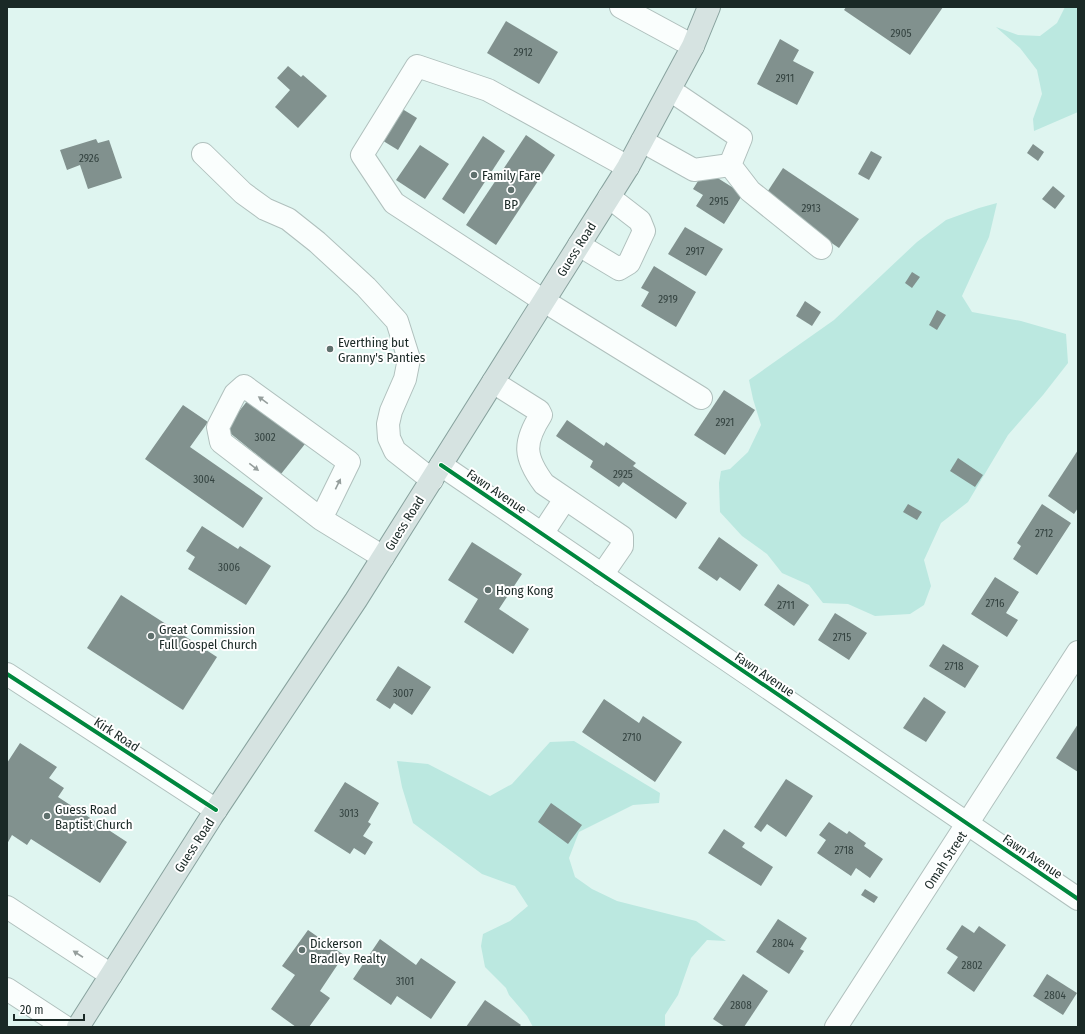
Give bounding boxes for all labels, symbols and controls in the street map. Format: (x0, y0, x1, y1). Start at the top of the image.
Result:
house number: 2905 (891, 27, 911, 40)
house number: 2912 (513, 46, 533, 59)
house number: 2911 (776, 72, 794, 85)
house number: 2926 (79, 152, 100, 165)
place label: Family Fare (482, 168, 541, 183)
marker: Family Fare (469, 170, 479, 180)
marker: BP (506, 185, 516, 195)
house number: 2915 (709, 195, 729, 208)
place label: BP (504, 197, 518, 212)
house number: 2913 (801, 202, 821, 215)
street label: Guess Road (554, 219, 599, 279)
house number: 2917 (686, 245, 705, 258)
house number: 2919 (658, 293, 678, 306)
place label: Everthing but Granny's Panties (338, 335, 426, 365)
marker: Everthing but Granny's Panties (325, 344, 335, 354)
one-way arrow (258, 396, 269, 404)
house number: 2921 (716, 416, 734, 429)
house number: 3002 (254, 431, 276, 444)
one-way arrow (248, 463, 259, 472)
street label: Fawn Avenue (464, 466, 529, 517)
house number: 2925 (613, 468, 633, 481)
house number: 3004 (193, 473, 216, 486)
one-way arrow (335, 478, 341, 490)
street label: Guess Road (382, 493, 427, 553)
house number: 2712 (1035, 527, 1053, 540)
house number: 3006 (218, 561, 240, 574)
place label: Hong Kong (496, 583, 554, 598)
marker: Hong Kong (483, 585, 493, 595)
house number: 2716 (986, 597, 1005, 610)
house number: 2711 (777, 599, 795, 612)
place label: Great Commission Full Gospel Church (159, 622, 257, 652)
marker: Great Commission Full Gospel Church (146, 631, 156, 641)
house number: 2715 (833, 631, 851, 644)
street label: Fawn Avenue (732, 649, 797, 700)
house number: 2718 (945, 660, 964, 673)
house number: 3007 (393, 687, 414, 700)
street label: Kirk Road (91, 714, 142, 755)
house number: 2710 (622, 731, 642, 744)
place label: Guess Road Baptist Church (55, 802, 133, 832)
house number: 3013 (339, 807, 359, 820)
marker: Guess Road Baptist Church (42, 811, 52, 821)
street label: Guess Road (171, 815, 217, 875)
street label: Omah Street (921, 828, 970, 892)
street label: Fawn Avenue (1000, 831, 1065, 882)
house number: 2718 (835, 844, 854, 857)
place label: Dickerson Bradley Realty (310, 936, 386, 966)
house number: 2804 (772, 937, 794, 950)
marker: Dickerson Bradley Realty (297, 945, 307, 955)
one-way arrow (72, 950, 84, 957)
house number: 2802 (962, 959, 983, 972)
house number: 3101 (396, 975, 414, 988)
house number: 2804 (1044, 989, 1066, 1002)
scale bar (14, 996, 84, 1022)
house number: 2808 (730, 999, 752, 1012)
text: 20 m (20, 1003, 44, 1017)

